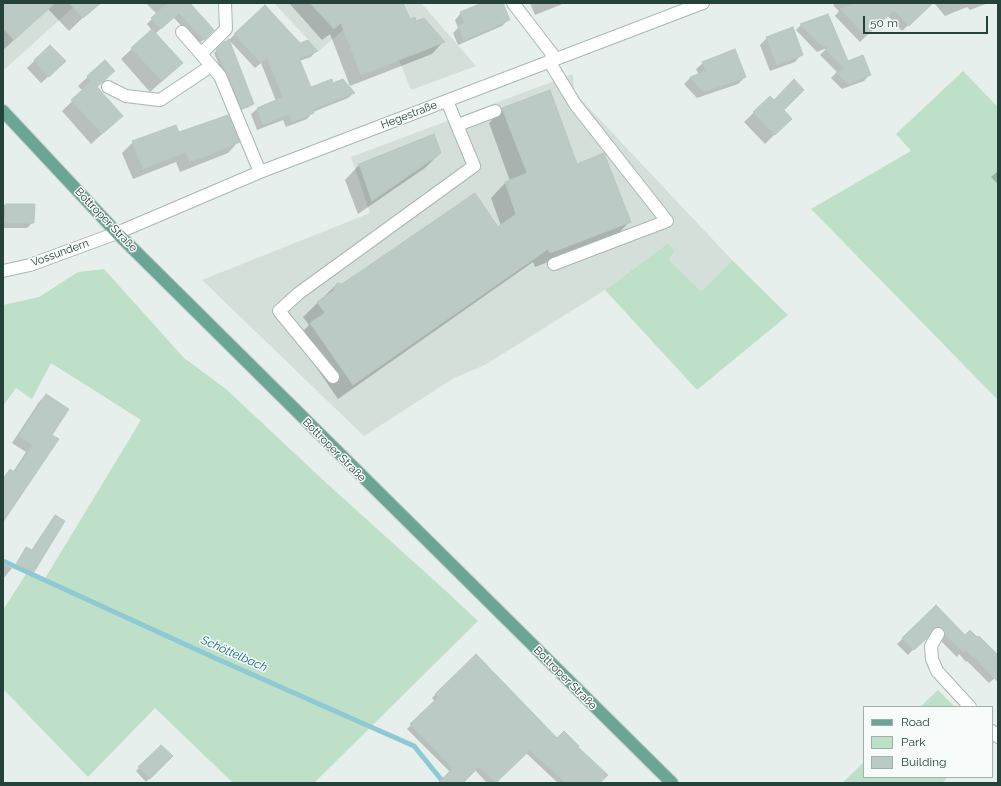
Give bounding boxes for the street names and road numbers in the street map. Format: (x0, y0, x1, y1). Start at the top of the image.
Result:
street label: Hegestraße (379, 98, 439, 132)
street label: Bottroper Straße (72, 185, 140, 255)
street label: Vossundern (29, 236, 91, 270)
street label: Bottroper Straße (300, 416, 368, 484)
street label: Bottroper Straße (531, 644, 599, 712)

